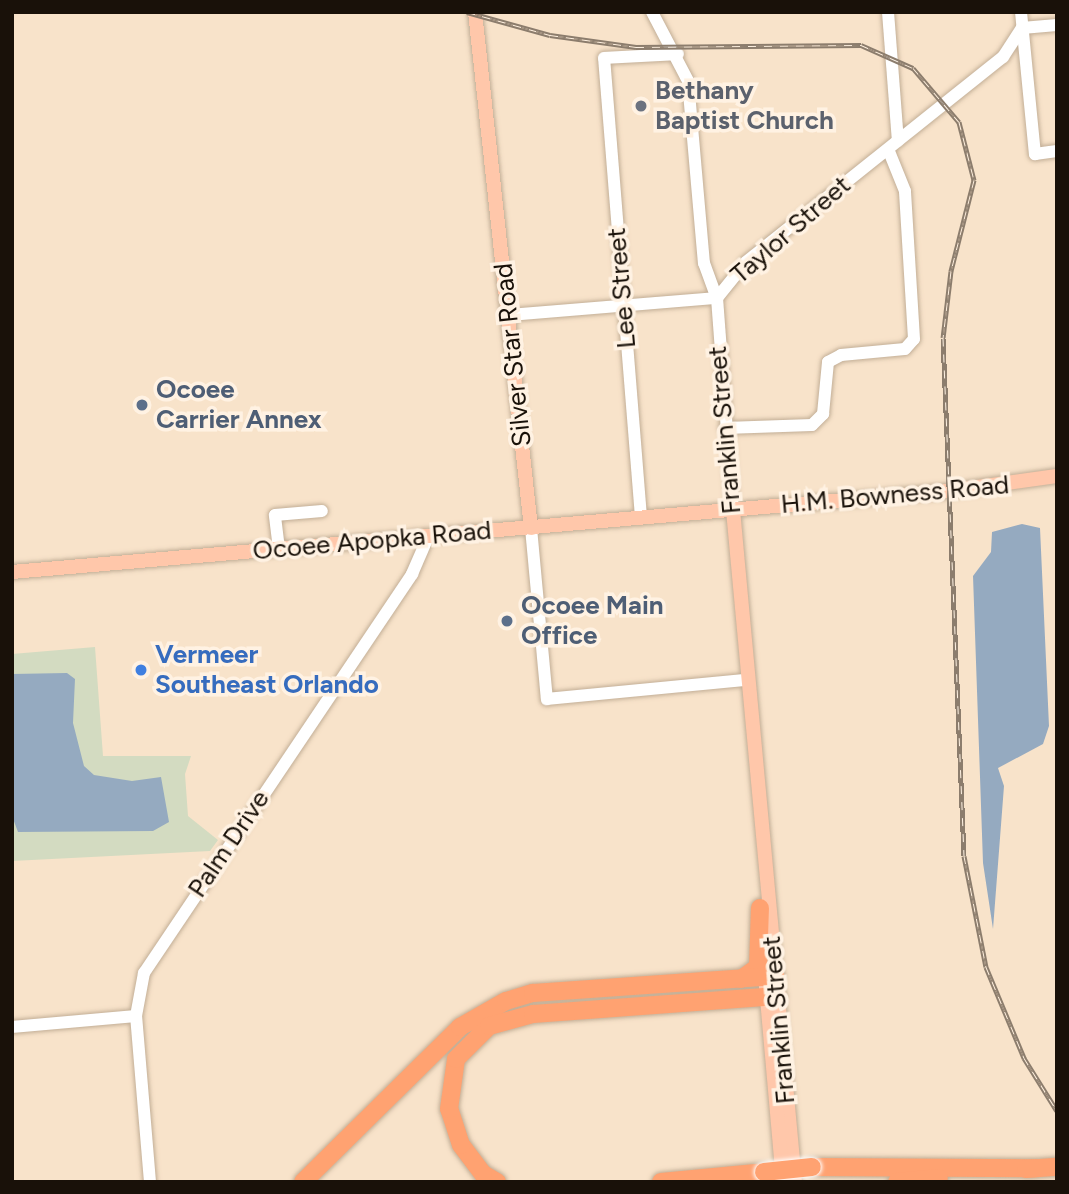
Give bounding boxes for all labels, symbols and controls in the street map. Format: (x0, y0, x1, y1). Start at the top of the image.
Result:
place label: Bethany Baptist Church (655, 75, 834, 136)
marker: Bethany Baptist Church (633, 98, 649, 114)
street label: Taylor Street (725, 170, 857, 290)
street label: Lee Street (601, 226, 643, 350)
street label: Silver Star Road (488, 262, 538, 448)
street label: Franklin Street (702, 345, 748, 515)
place label: Ocoee Carrier Annex (156, 374, 322, 436)
marker: Ocoee Carrier Annex (134, 397, 150, 413)
street label: H.M. Bowness Road (780, 469, 1010, 521)
street label: Ocoee Apopka Road (251, 515, 493, 567)
place label: Ocoee Main Office (521, 590, 663, 652)
marker: Ocoee Main Office (499, 613, 515, 629)
place label: Vermeer Southeast Orlando (155, 639, 379, 700)
marker: Vermeer Southeast Orlando (133, 662, 149, 678)
street label: Palm Drive (182, 785, 276, 903)
street label: Franklin Street (756, 935, 802, 1105)

